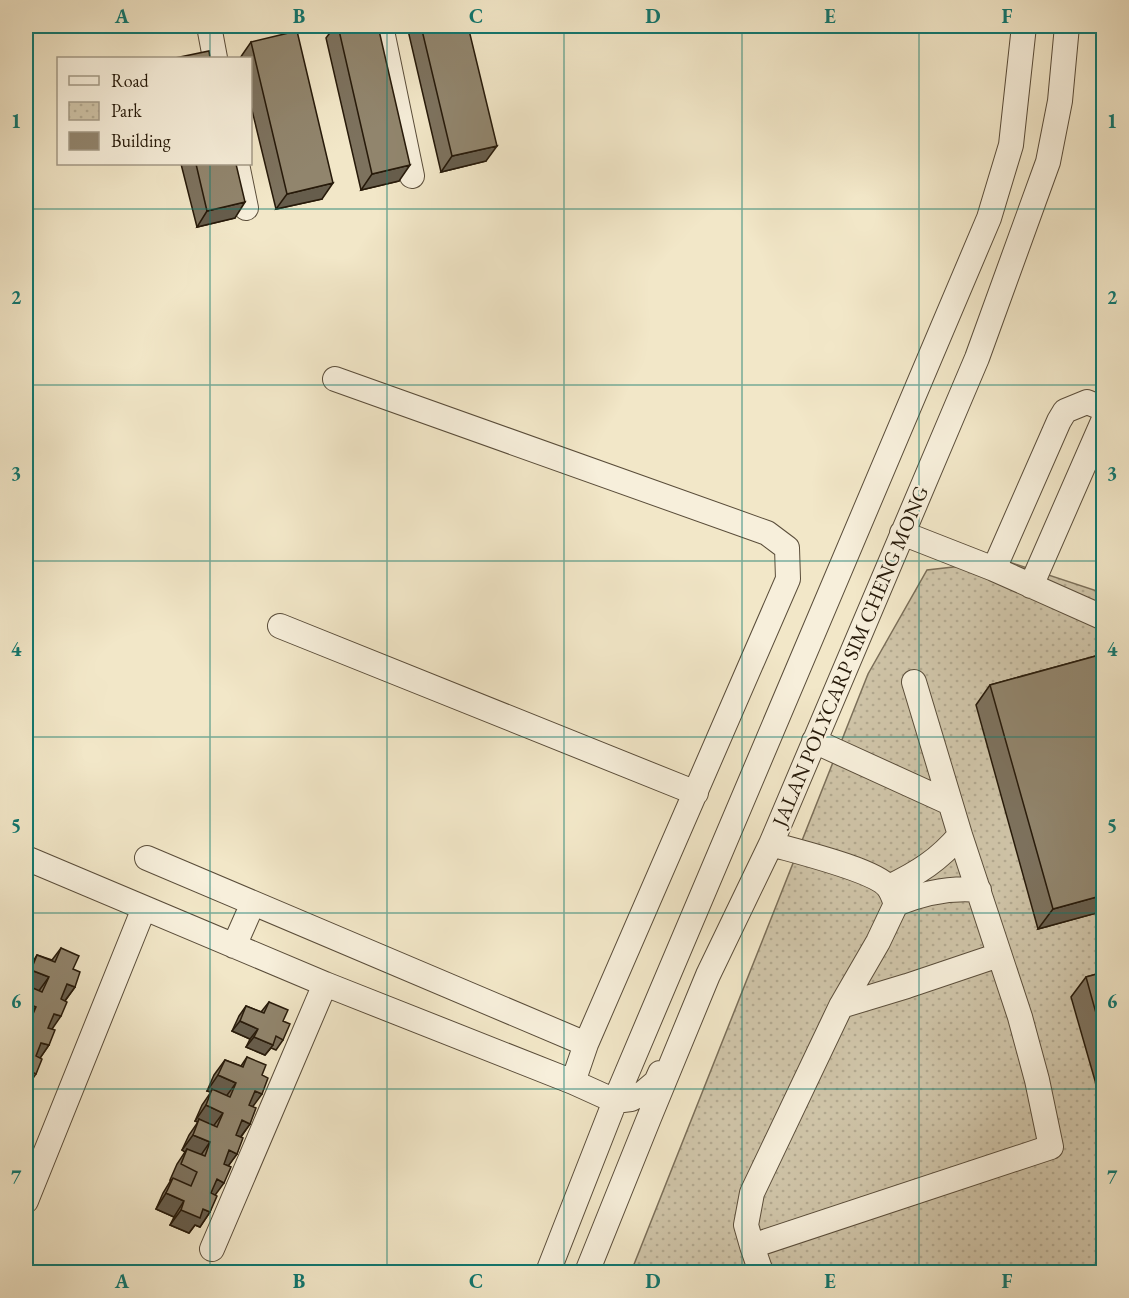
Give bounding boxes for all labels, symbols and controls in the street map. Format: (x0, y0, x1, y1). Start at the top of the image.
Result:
text: A (114, 3, 130, 29)
text: B (293, 3, 305, 29)
text: C (469, 3, 483, 29)
text: D (645, 3, 661, 29)
text: E (824, 3, 836, 29)
text: F (1002, 3, 1013, 29)
legend (57, 57, 252, 165)
text: Road (111, 69, 150, 92)
text: Park (111, 99, 142, 122)
text: 1 (11, 108, 21, 134)
text: 1 (1107, 108, 1117, 134)
text: Building (111, 129, 171, 152)
text: 2 (11, 284, 22, 310)
text: 2 (1107, 284, 1118, 310)
text: 3 (11, 460, 21, 486)
text: 3 (1107, 460, 1117, 486)
street label: JALAN POLYCARP SIM CHENG MONG (765, 481, 934, 832)
text: 4 (11, 636, 22, 662)
text: 4 (1107, 636, 1118, 662)
text: 5 (11, 812, 21, 838)
text: 5 (1107, 812, 1117, 838)
text: 6 (11, 988, 22, 1014)
text: 6 (1107, 988, 1118, 1014)
text: 7 (11, 1164, 22, 1190)
text: 7 (1107, 1164, 1118, 1190)
text: A (114, 1268, 130, 1294)
text: B (293, 1268, 305, 1294)
text: C (469, 1268, 483, 1294)
text: D (645, 1268, 661, 1294)
text: E (824, 1268, 836, 1294)
text: F (1002, 1268, 1013, 1294)

